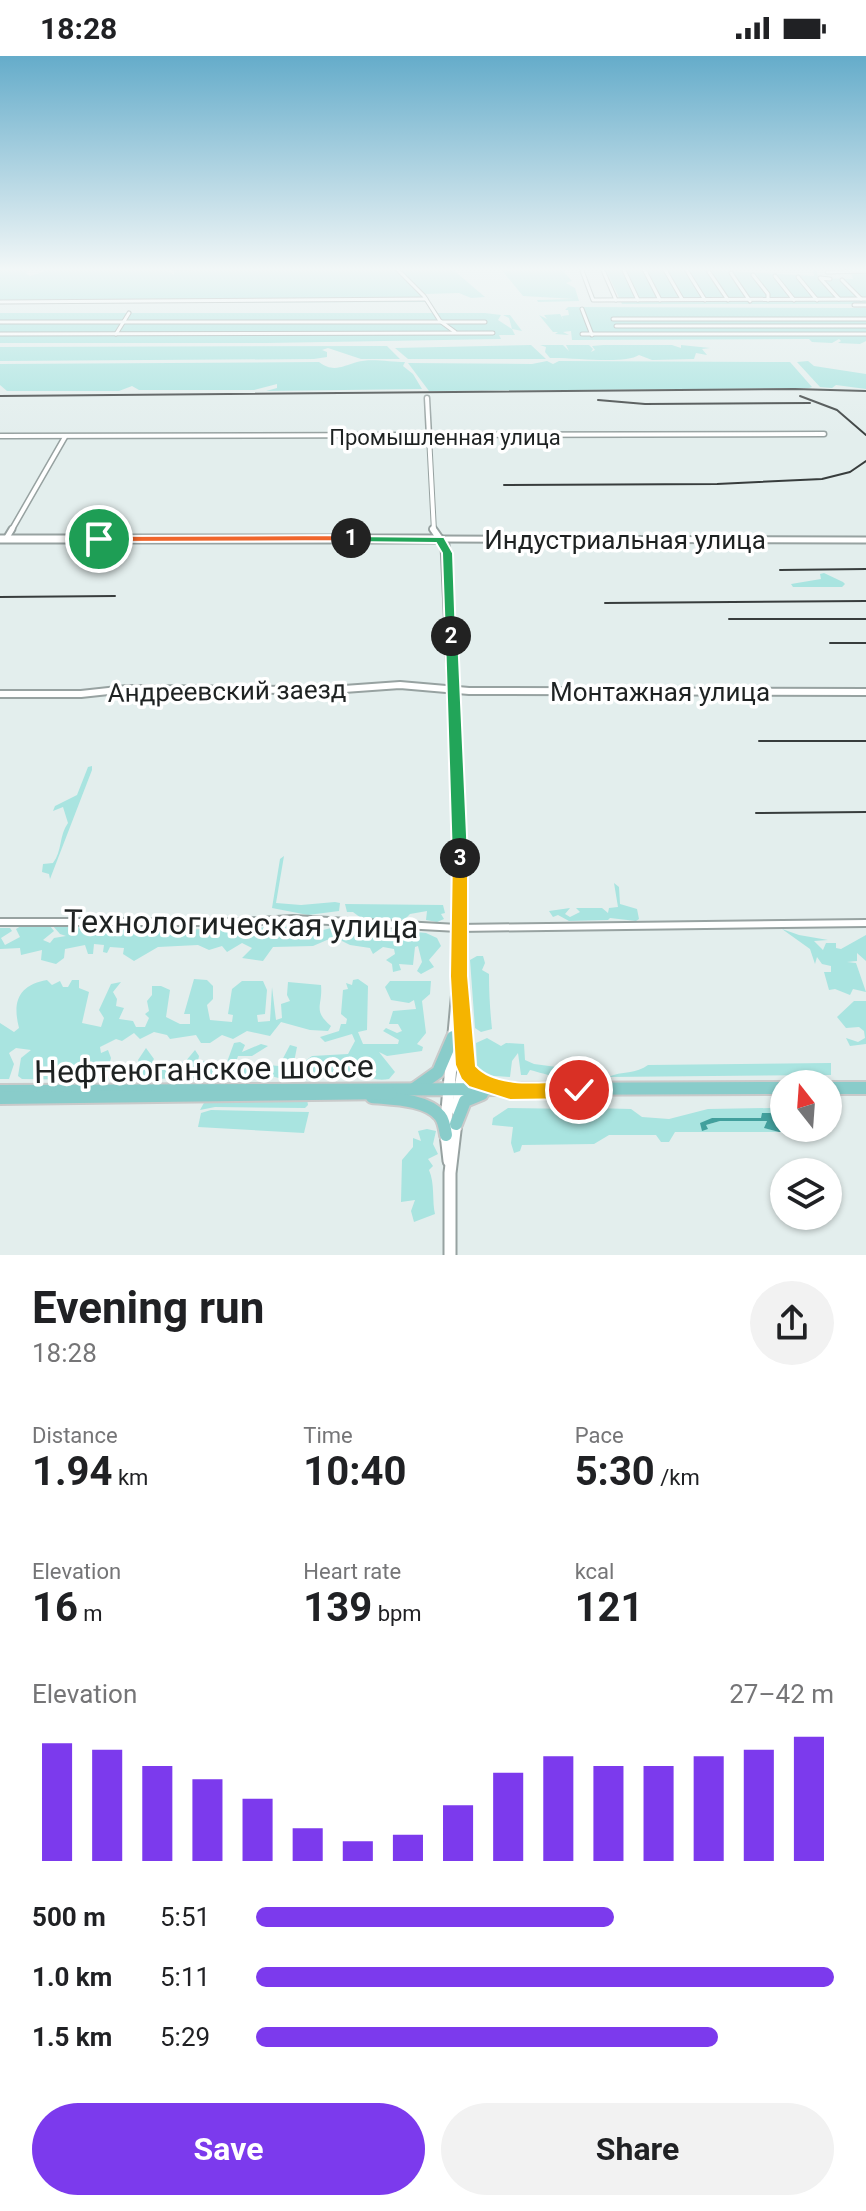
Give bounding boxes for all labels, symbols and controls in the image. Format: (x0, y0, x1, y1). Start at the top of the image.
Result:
text: 18:28 (40, 11, 117, 46)
street label: Промышленная улица (329, 425, 561, 450)
pin (65, 505, 133, 573)
icon: arrive (77, 517, 121, 561)
pin: 1 (331, 518, 371, 558)
text: 1 (345, 525, 357, 550)
street label: Индустриальная улица (484, 525, 766, 555)
pin: 2 (431, 616, 471, 656)
text: 2 (445, 623, 457, 648)
street label: Андреевский заезд (107, 674, 347, 708)
street label: Монтажная улица (550, 677, 770, 707)
pin: 3 (440, 838, 480, 878)
text: 3 (454, 845, 466, 870)
street label: Технологическая улица (63, 902, 419, 946)
street label: Нефтеюганское шоссе (34, 1047, 374, 1091)
pin (545, 1056, 613, 1124)
icon: check (557, 1068, 601, 1112)
north arrow (770, 1070, 842, 1142)
map controls (770, 1070, 842, 1230)
button: layers (770, 1158, 842, 1230)
button: share (750, 1281, 834, 1365)
text: Evening run (32, 1282, 264, 1334)
text: 18:28 (32, 1338, 97, 1368)
text: Distance (32, 1423, 118, 1448)
text: Time (303, 1423, 353, 1448)
text: Pace (575, 1423, 624, 1448)
text: 1.94 (32, 1448, 112, 1495)
text: 10:40 (303, 1448, 406, 1495)
text: 5:30 (575, 1448, 655, 1495)
text: km (112, 1465, 148, 1490)
text: /km (655, 1465, 700, 1490)
text: Elevation (32, 1559, 121, 1584)
text: Heart rate (303, 1559, 401, 1584)
text: kcal (575, 1559, 614, 1584)
text: 16 (32, 1584, 78, 1631)
text: 139 (303, 1584, 372, 1631)
text: 121 (575, 1584, 644, 1631)
text: m (78, 1601, 103, 1626)
text: bpm (372, 1601, 422, 1626)
text: Elevation (32, 1679, 137, 1709)
text: 27–42 m (729, 1679, 834, 1709)
text: 500 m (32, 1902, 106, 1932)
text: 5:51 (160, 1902, 210, 1932)
text: 1.0 km (32, 1962, 112, 1992)
text: 5:11 (160, 1962, 210, 1992)
text: 1.5 km (32, 2022, 112, 2052)
text: 5:29 (160, 2022, 210, 2052)
button: Save (32, 2103, 425, 2195)
button: Share (441, 2103, 834, 2195)

